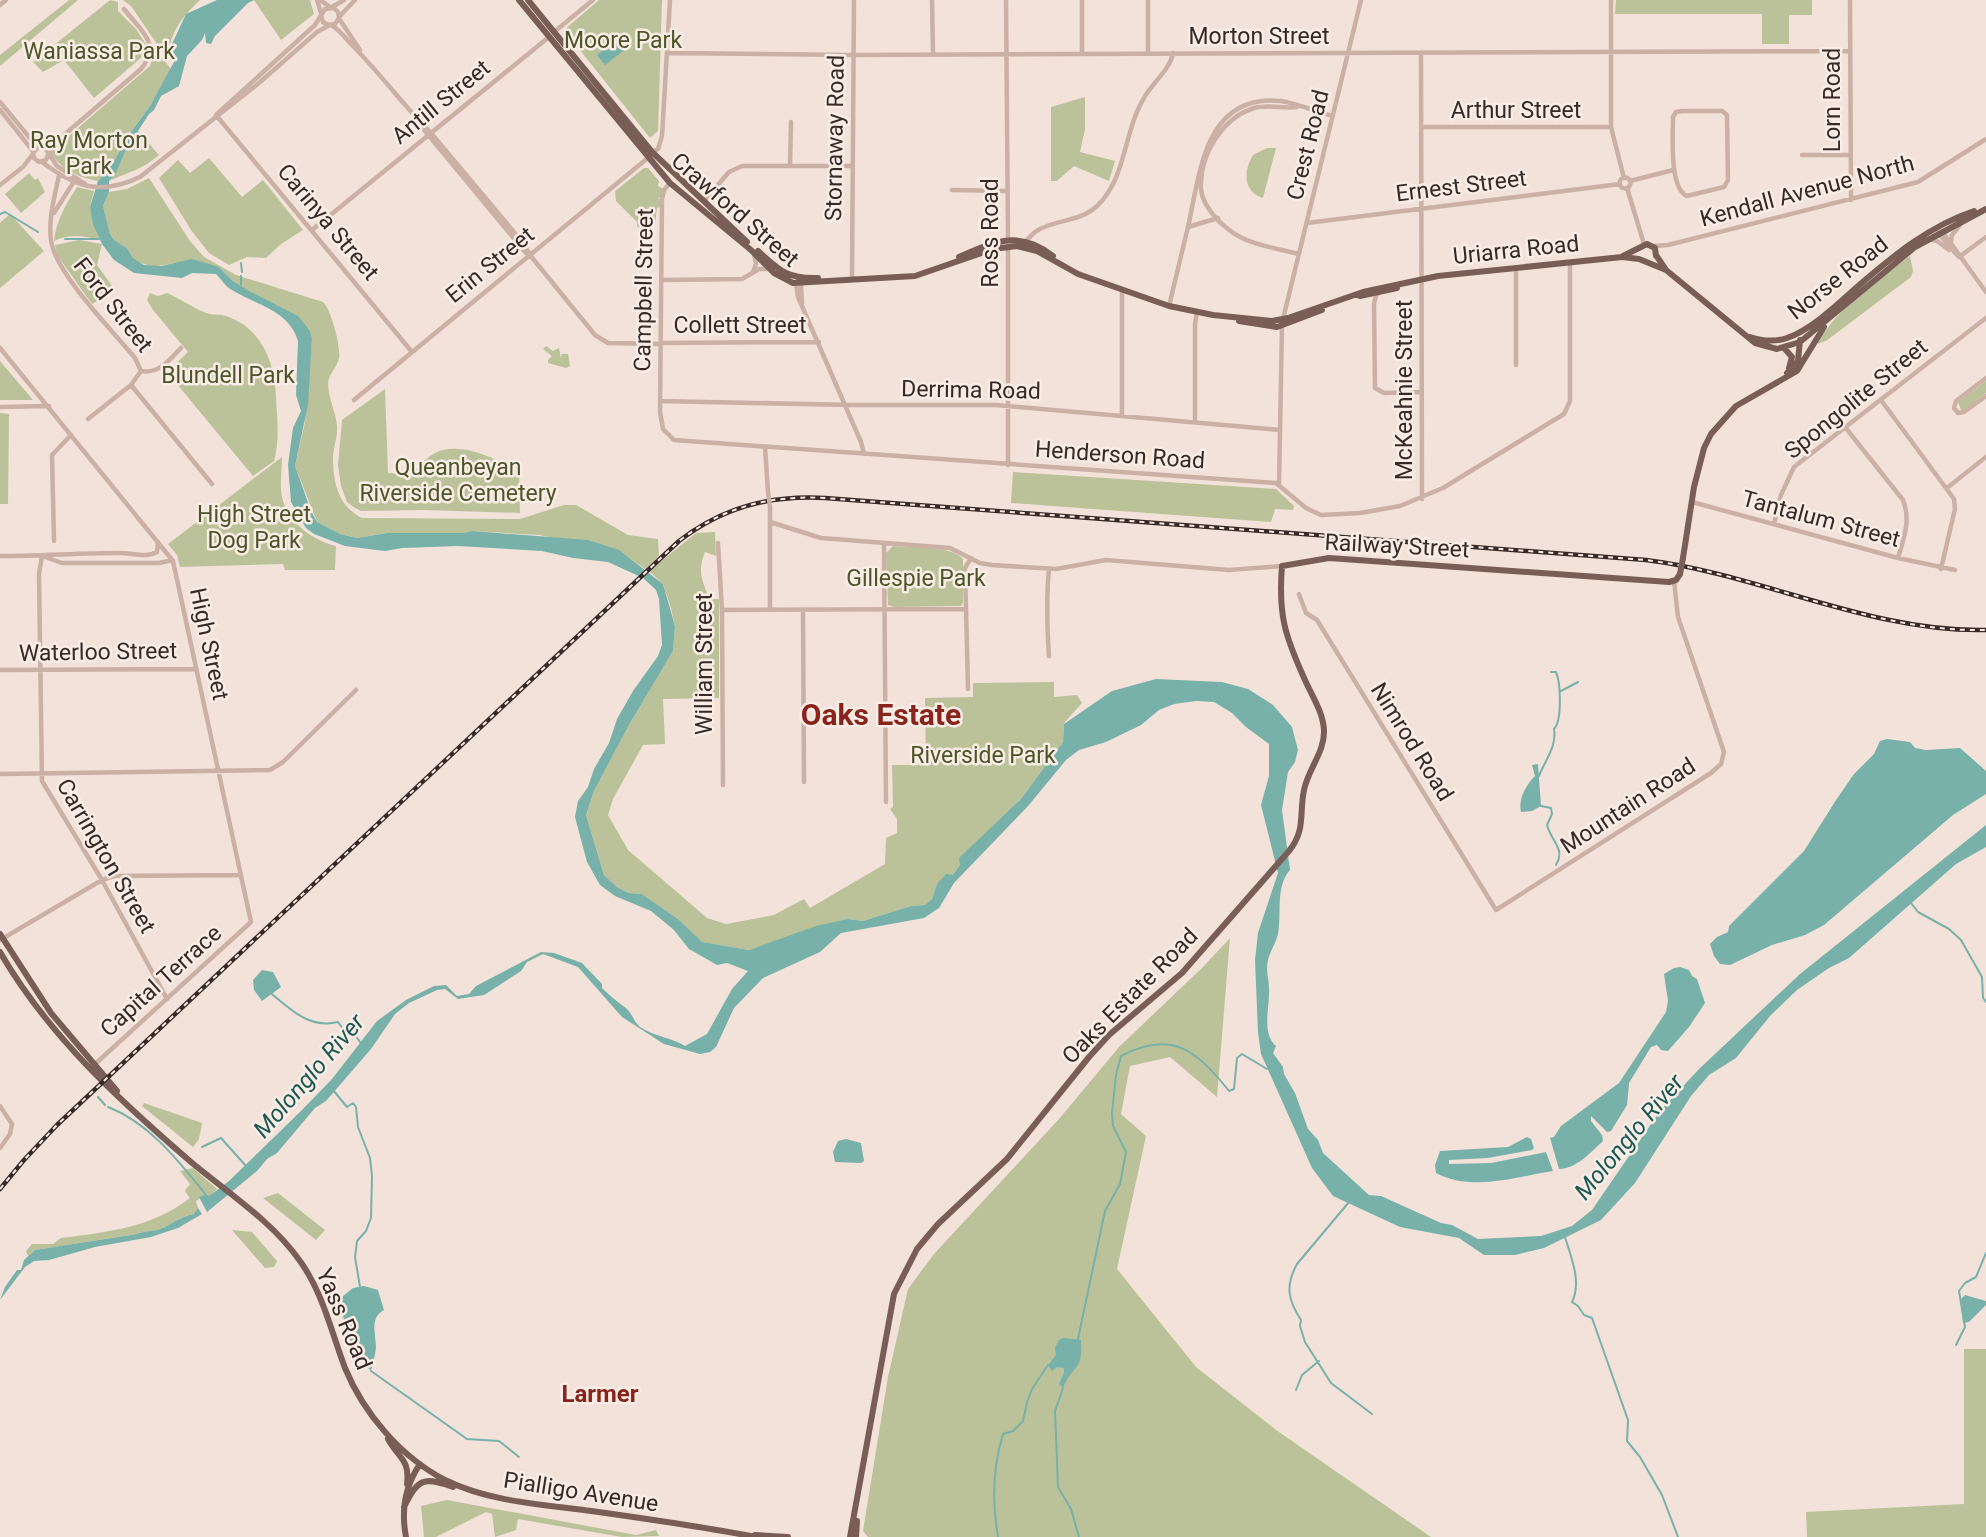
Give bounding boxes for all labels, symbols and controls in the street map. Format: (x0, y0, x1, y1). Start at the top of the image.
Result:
street label: Morton Street (1188, 23, 1330, 50)
park label: Moore Park (564, 27, 682, 54)
park label: Waniassa Park (23, 38, 175, 65)
street label: Lorn Road (1819, 48, 1846, 152)
street label: Antill Street (386, 54, 496, 150)
street label: Stornaway Road (820, 55, 850, 221)
street label: Crest Road (1281, 87, 1335, 203)
street label: Arthur Street (1451, 97, 1581, 124)
park label: Ray Morton Park (30, 127, 148, 180)
street label: Crawford Street (666, 147, 804, 273)
street label: Kendall Avenue North (1697, 149, 1917, 233)
street label: Carinya Street (272, 158, 384, 286)
street label: Ernest Street (1394, 165, 1528, 207)
street label: Ross Road (977, 178, 1004, 288)
street label: Campbell Street (629, 208, 659, 372)
street label: Erin Street (440, 221, 540, 309)
street label: Uriarra Road (1451, 230, 1581, 270)
street label: Norse Road (1782, 230, 1894, 326)
street label: Ford Street (68, 252, 158, 358)
street label: McKeahnie Street (1391, 300, 1418, 480)
street label: Collett Street (674, 312, 806, 339)
street label: Spongolite Street (1779, 333, 1933, 465)
park label: Blundell Park (161, 362, 295, 389)
street label: Derrima Road (901, 375, 1041, 405)
street label: Henderson Road (1034, 436, 1206, 474)
park label: Queanbeyan Riverside Cemetery (359, 454, 557, 507)
street label: Tantalum Street (1739, 485, 1903, 553)
park label: High Street Dog Park (197, 501, 311, 554)
street label: Railway Street (1324, 529, 1470, 563)
park label: Gillespie Park (846, 565, 986, 592)
street label: High Street (184, 585, 234, 703)
street label: William Street (691, 593, 718, 735)
street label: Waterloo Street (19, 637, 177, 667)
street label: Nimrod Road (1365, 678, 1459, 806)
district label: Oaks Estate (801, 697, 961, 732)
park label: Riverside Park (910, 742, 1056, 769)
street label: Mountain Road (1555, 752, 1701, 860)
street label: Carrington Street (51, 774, 161, 938)
street label: Capital Terrace (95, 920, 227, 1042)
street label: Oaks Estate Road (1057, 923, 1203, 1069)
water label: Molonglo River (248, 1008, 371, 1144)
water label: Molonglo River (1569, 1068, 1690, 1205)
street label: Yass Road (311, 1264, 377, 1374)
district label: Larmer (561, 1380, 639, 1408)
street label: Pialligo Avenue (502, 1466, 660, 1518)

